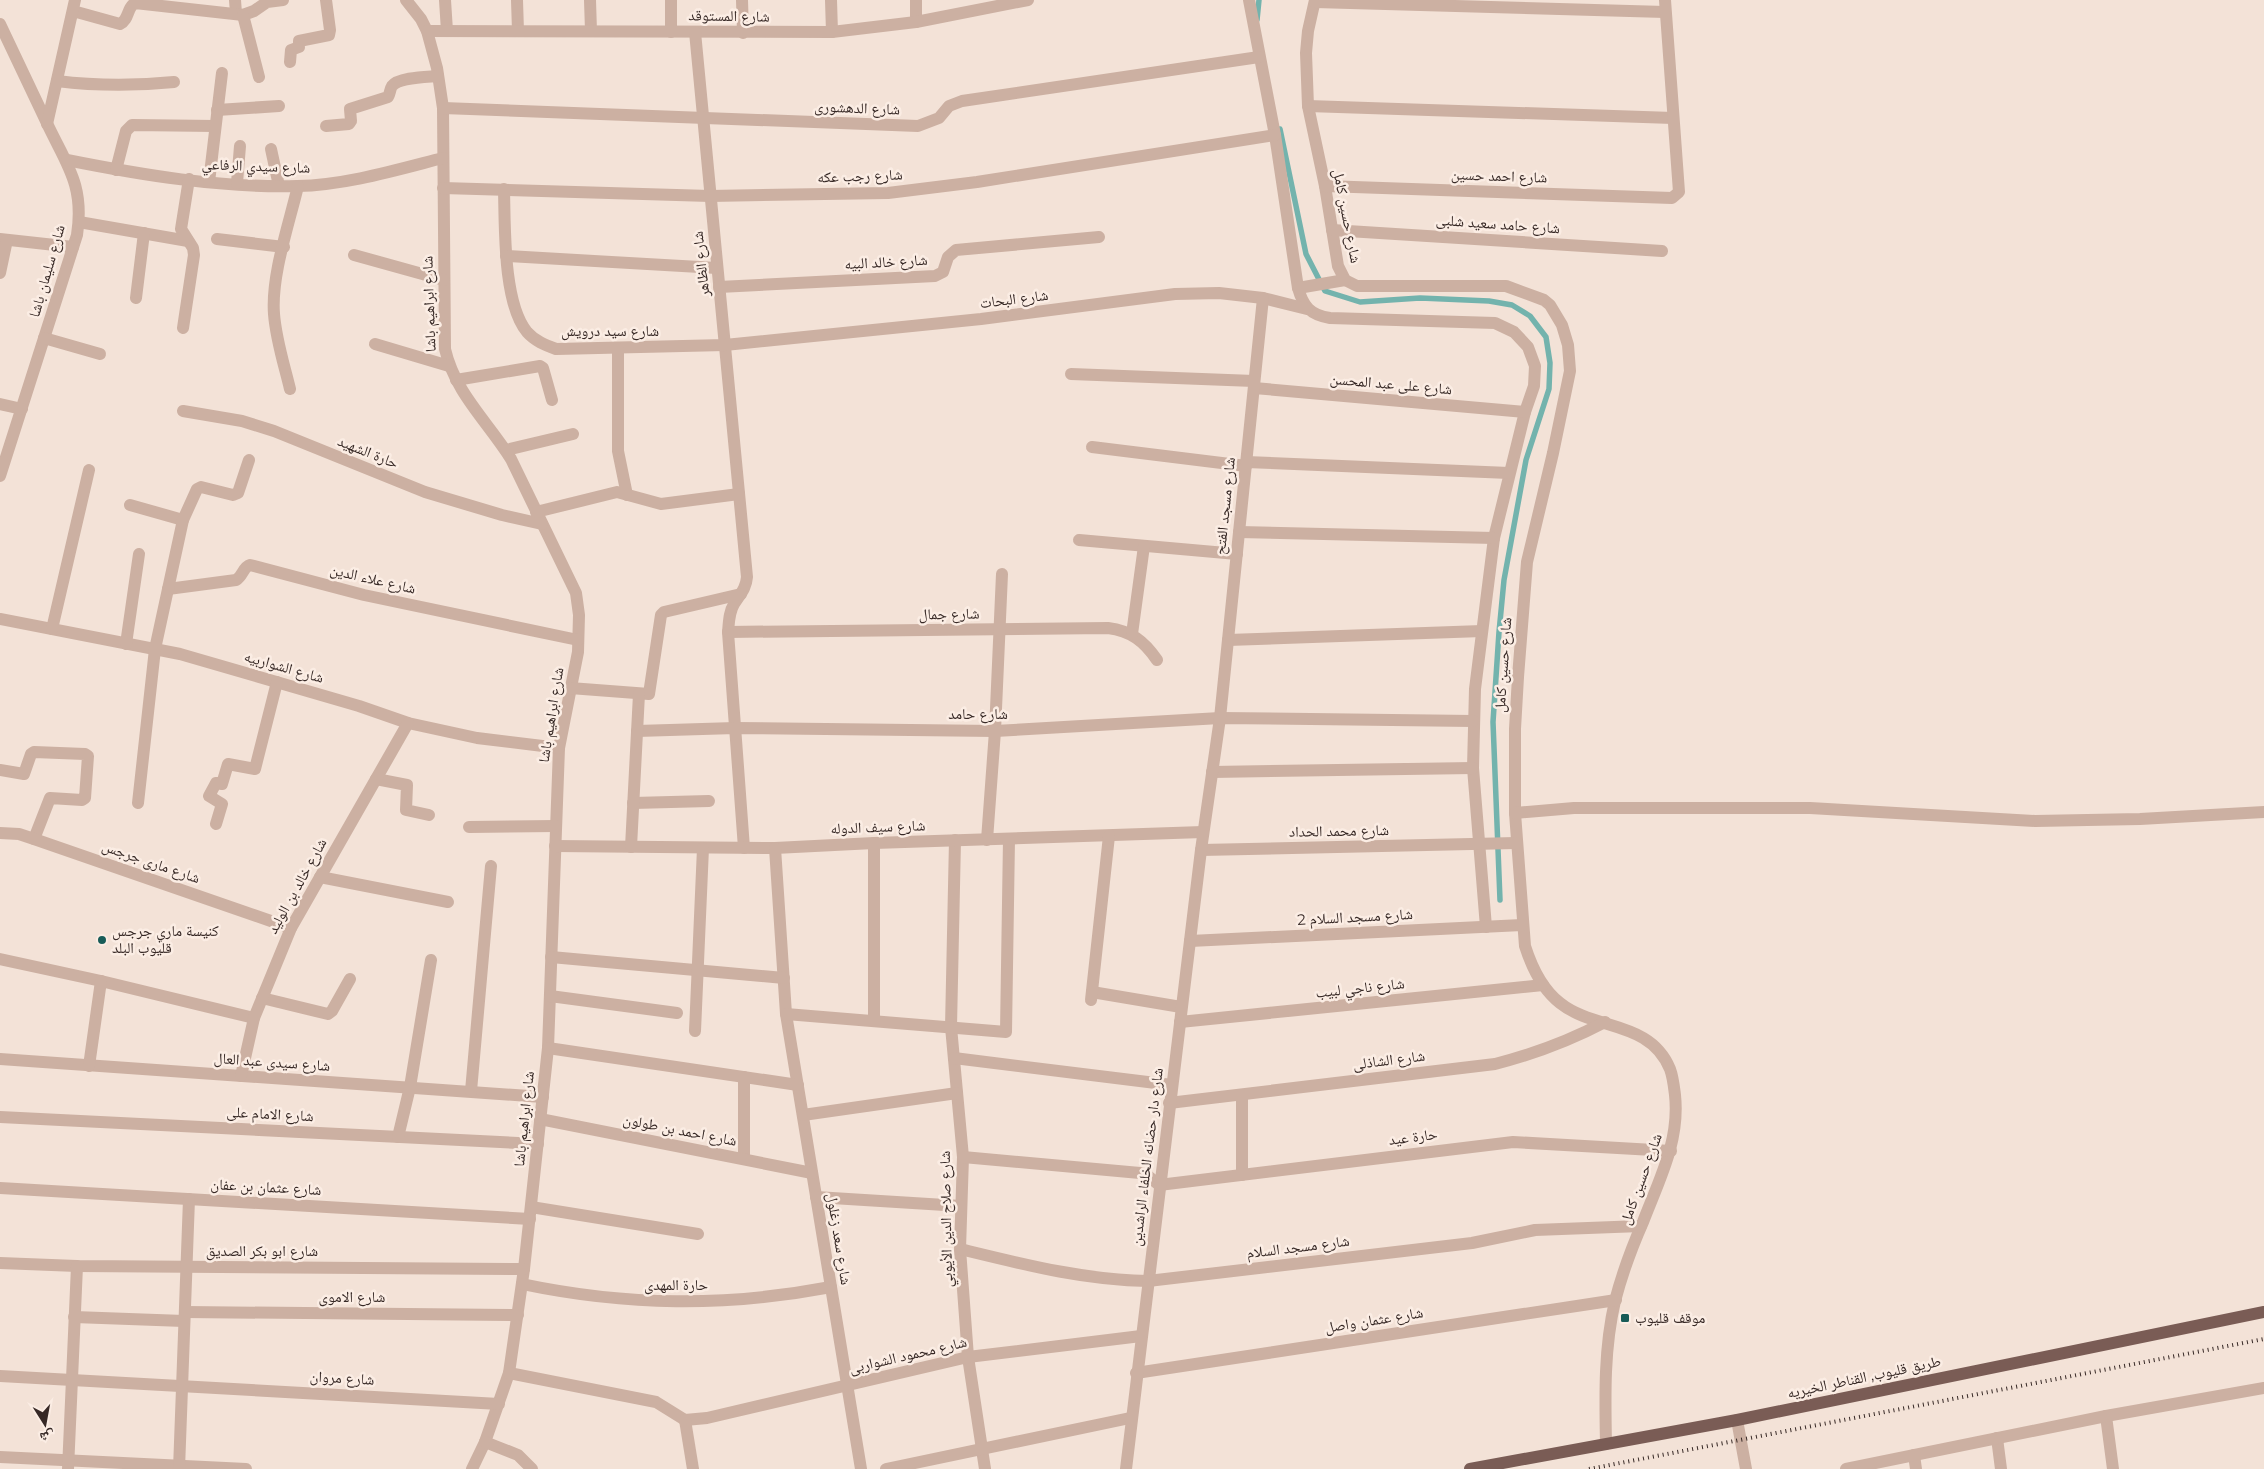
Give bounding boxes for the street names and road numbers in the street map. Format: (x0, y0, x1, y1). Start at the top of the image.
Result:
street label: شارع المستوقد (688, 5, 770, 27)
street label: شارع الدهشورى (814, 97, 900, 119)
street label: شارع سيدي الرفاعي (201, 154, 311, 180)
street label: شارع احمد حسين (1450, 164, 1548, 188)
street label: شارع رجب عكه (817, 165, 903, 187)
street label: شارع حسين كامل (1328, 167, 1366, 265)
street label: شارع حامد سعيد شلبى (1435, 210, 1561, 238)
street label: شارع سليمان باشا (24, 222, 70, 320)
street label: شارع الظاهر (688, 230, 715, 299)
street label: شارع خالد البيه (844, 250, 928, 274)
street label: شارع ابراهيم باشا (417, 255, 441, 352)
street label: شارع البحات (979, 285, 1050, 313)
street label: شارع سيد درويش (561, 321, 659, 341)
street label: شارع على عبد المحسن (1329, 369, 1453, 399)
street label: حارة الشهيد (335, 431, 402, 473)
street label: شارع مسجد الفتح (1210, 456, 1240, 556)
street label: شارع علاء الدين (328, 559, 418, 599)
street label: شارع جمال (918, 603, 980, 625)
street label: شارع حسين كامل (1490, 616, 1516, 713)
street label: شارع الشواربيه (242, 646, 326, 688)
street label: شارع ابراهيم باشا (534, 666, 568, 764)
street label: شارع حامد (948, 704, 1008, 724)
street label: شارع سيف الدوله (830, 815, 926, 839)
street label: شارع محمد الحداد (1289, 820, 1389, 842)
street label: شارع خالد بن الوليد (262, 835, 332, 937)
street label: شارع مارى جرجس (99, 836, 203, 888)
street label: شارع مسجد السلام 2 (1297, 904, 1414, 930)
street label: شارع ناجي لبيب (1315, 973, 1406, 1004)
street label: شارع الشاذلى (1352, 1046, 1426, 1074)
street label: شارع سيدى عبد العال (213, 1048, 331, 1076)
street label: شارع دار حضانه الخلفاء الراشدين (1126, 1067, 1168, 1247)
street label: شارع ابراهيم باشا (509, 1070, 539, 1168)
street label: شارع الامام على (226, 1102, 314, 1126)
street label: شارع احمد بن طولون (621, 1109, 739, 1151)
street label: حارة عيد (1387, 1124, 1439, 1149)
street label: شارع حسين كامل (1615, 1130, 1667, 1227)
street label: شارع صلاح الدين الأيوبي (935, 1150, 959, 1287)
street label: شارع عثمان بن عفان (210, 1174, 322, 1200)
street label: شارع سعد زغلول (822, 1192, 856, 1286)
street label: شارع مسجد السلام (1245, 1231, 1351, 1263)
street label: شارع ابو بكر الصديق (206, 1241, 318, 1261)
street label: حارة المهدى (644, 1275, 709, 1295)
street label: شارع الاموى (319, 1287, 386, 1307)
street label: شارع عثمان واصل (1323, 1302, 1425, 1338)
street label: شارع محمود الشواربى (847, 1332, 969, 1378)
street label: طريق قليوب, القناطر الخيريه (1785, 1351, 1943, 1403)
street label: شارع مروان (309, 1366, 375, 1390)

